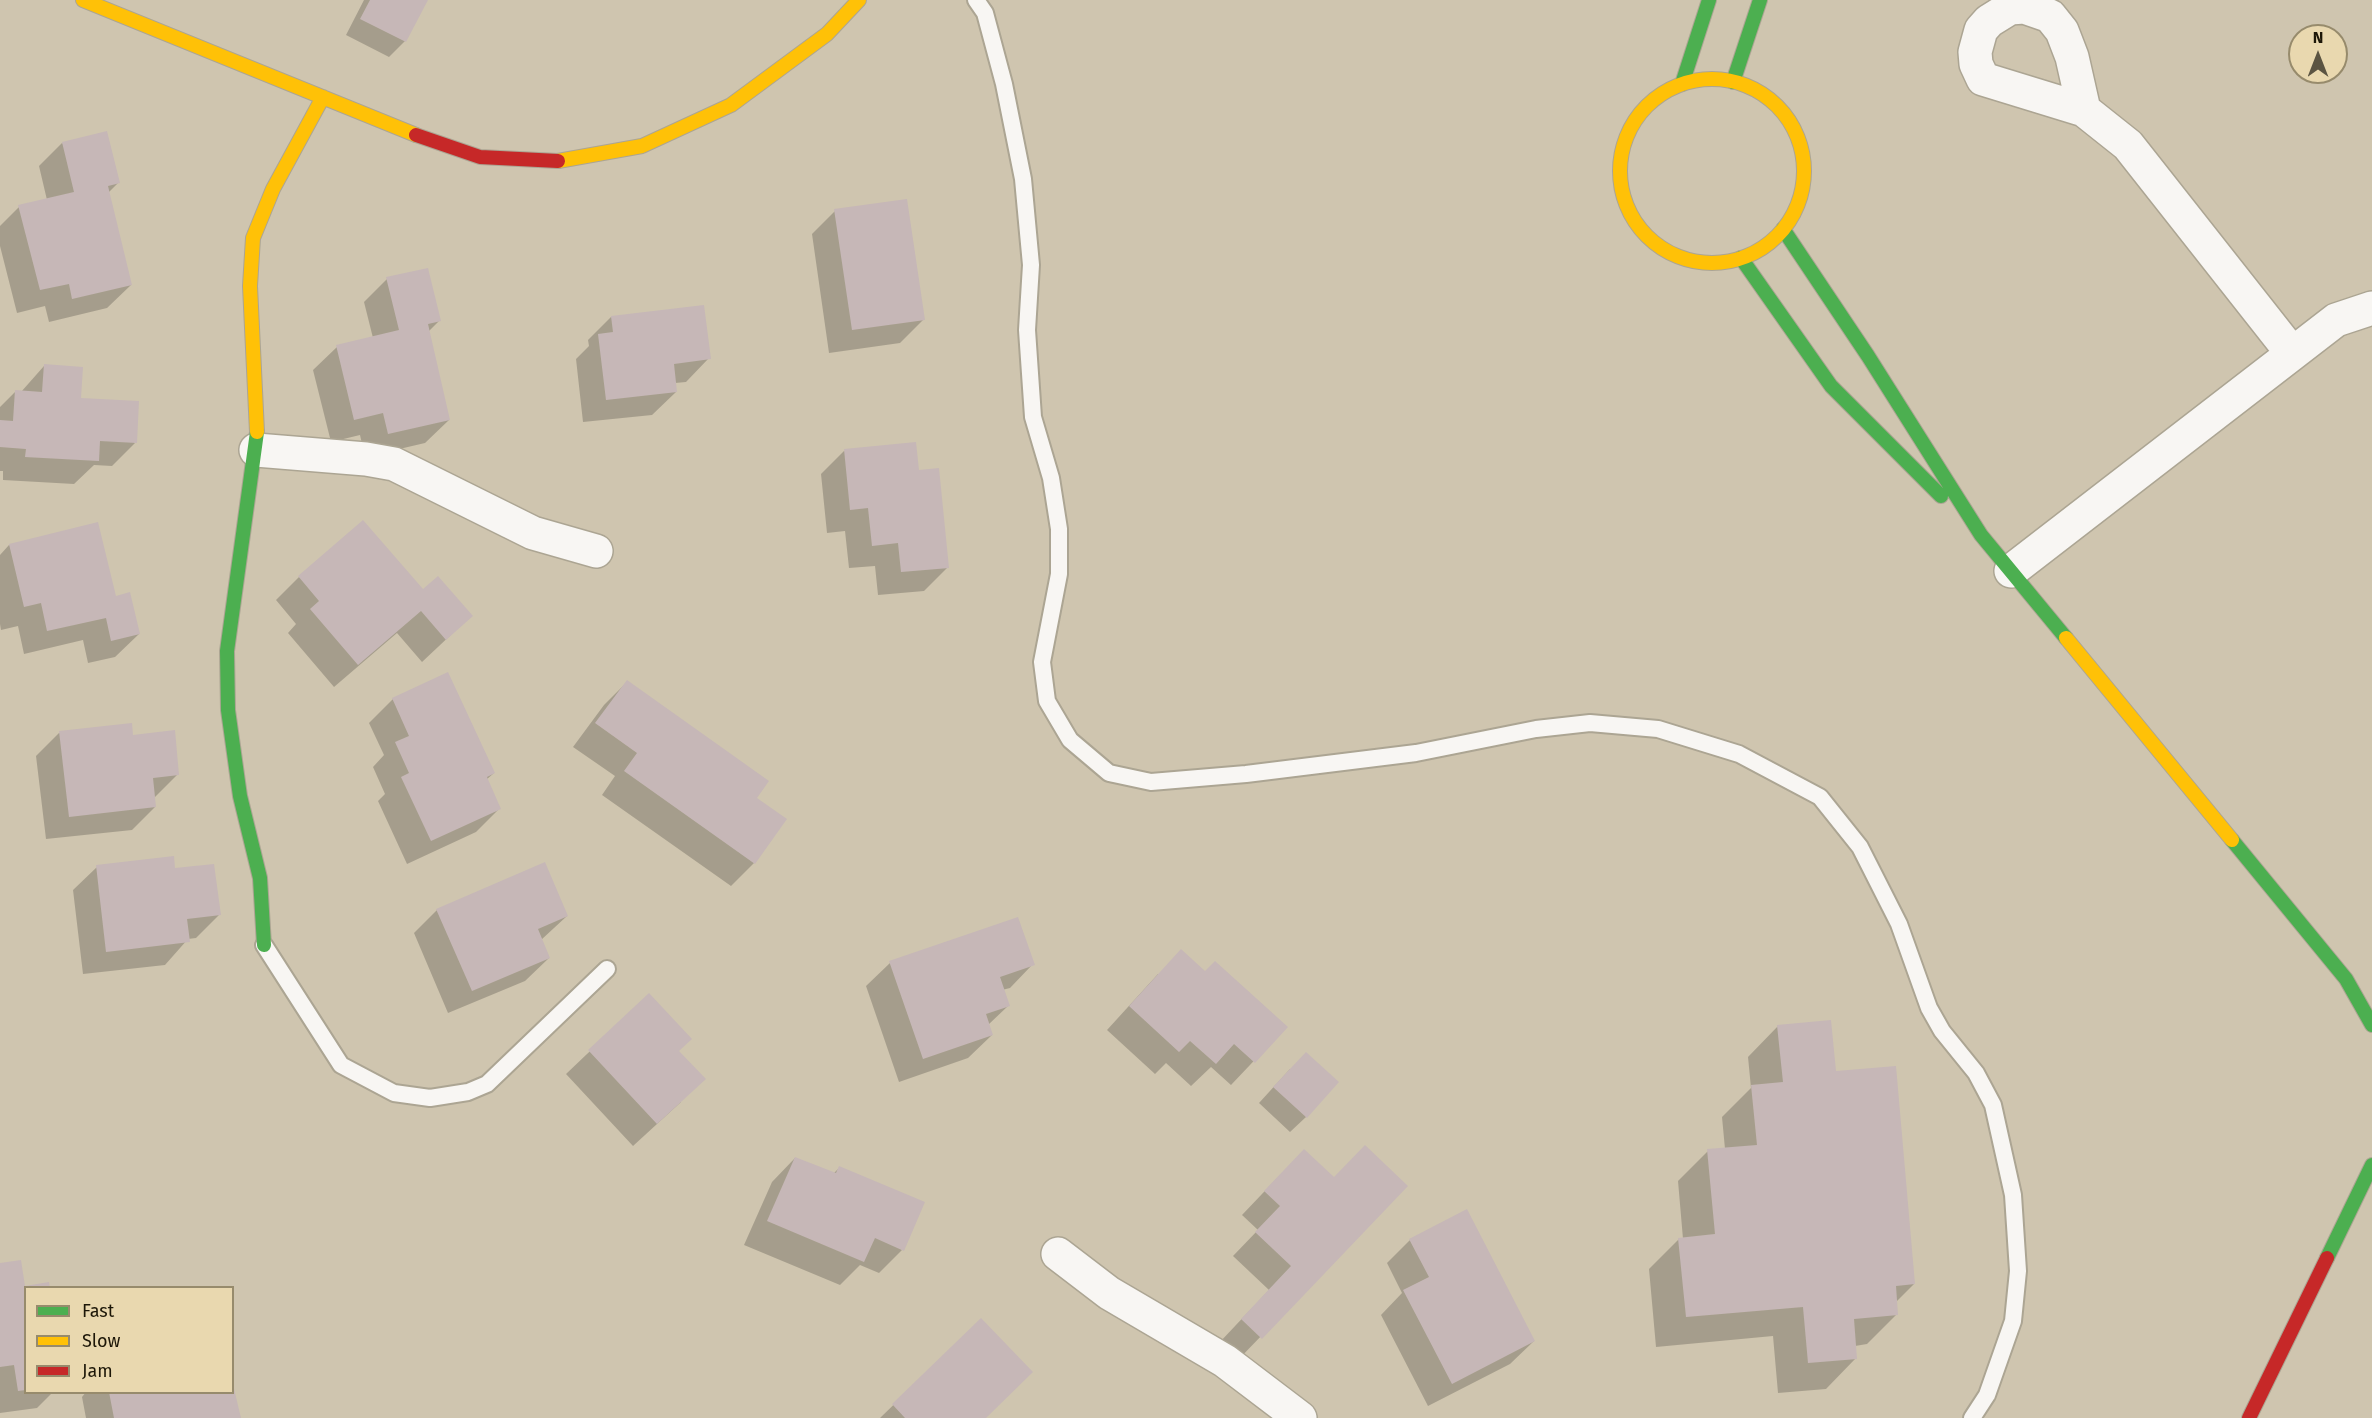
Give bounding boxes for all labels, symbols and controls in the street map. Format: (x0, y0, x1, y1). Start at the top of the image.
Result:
north arrow (2288, 24, 2348, 84)
text: N (2313, 28, 2323, 47)
legend (24, 1286, 234, 1394)
text: Fast (82, 1300, 114, 1322)
text: Slow (82, 1330, 120, 1352)
text: Jam (82, 1360, 113, 1382)

